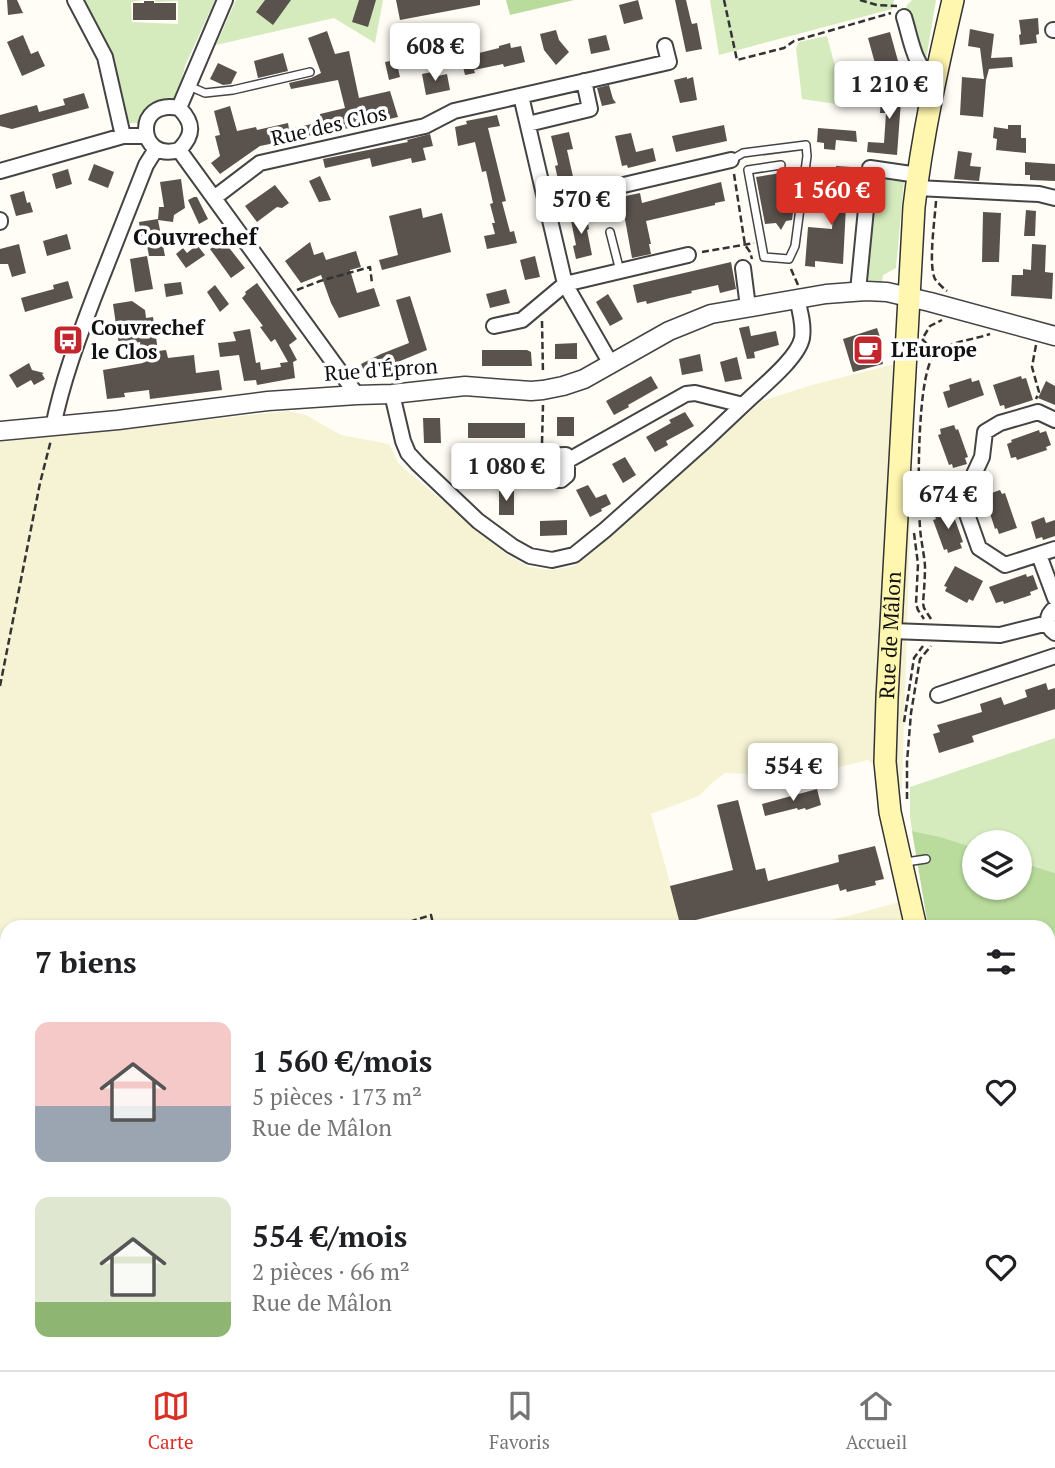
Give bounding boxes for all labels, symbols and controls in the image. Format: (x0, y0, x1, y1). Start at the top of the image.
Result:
pin: 608 € (386, 24, 484, 83)
text: 608 € (406, 30, 464, 61)
pin: 1 210 € (824, 61, 954, 121)
text: 1 210 € (850, 68, 928, 99)
street label: Rue des Clos (268, 98, 389, 152)
pin: 1 560 € (766, 168, 896, 227)
text: 1 560 € (792, 174, 870, 205)
pin: 570 € (532, 176, 630, 236)
text: 570 € (552, 183, 610, 214)
district label: Couvrechef (133, 221, 259, 252)
place label: Couvrechef le Clos (91, 313, 206, 365)
bus stop icon: Couvrechef le Clos (51, 323, 85, 357)
cafe icon: L'Europe (851, 333, 885, 367)
place label: L'Europe (891, 335, 977, 363)
street label: Rue d'Épron (323, 351, 439, 387)
pin: 1 080 € (441, 444, 571, 503)
text: 1 080 € (467, 450, 545, 481)
pin: 674 € (899, 472, 997, 531)
text: 674 € (919, 478, 977, 509)
street label: Rue de Mâlon (872, 570, 907, 700)
pin: 554 € (744, 744, 842, 803)
text: 554 € (764, 750, 822, 781)
map controls (962, 830, 1032, 900)
button: layers (962, 830, 1032, 900)
text: 7 biens (35, 942, 137, 982)
icon: filters (982, 943, 1020, 981)
text: 1 560 €/mois (252, 1041, 432, 1081)
icon: home (91, 1050, 175, 1134)
icon: heart (982, 1073, 1020, 1111)
text: 5 pièces · 173 m² (252, 1081, 422, 1112)
text: Rue de Mâlon (252, 1112, 392, 1143)
text: 554 €/mois (252, 1216, 407, 1256)
icon: home (91, 1225, 175, 1309)
icon: heart (982, 1248, 1020, 1286)
text: 2 pièces · 66 m² (252, 1256, 410, 1287)
text: Rue de Mâlon (252, 1287, 392, 1318)
tab: Carte (148, 1387, 194, 1454)
tab: Favoris (489, 1387, 550, 1454)
tab: Accueil (846, 1387, 907, 1454)

